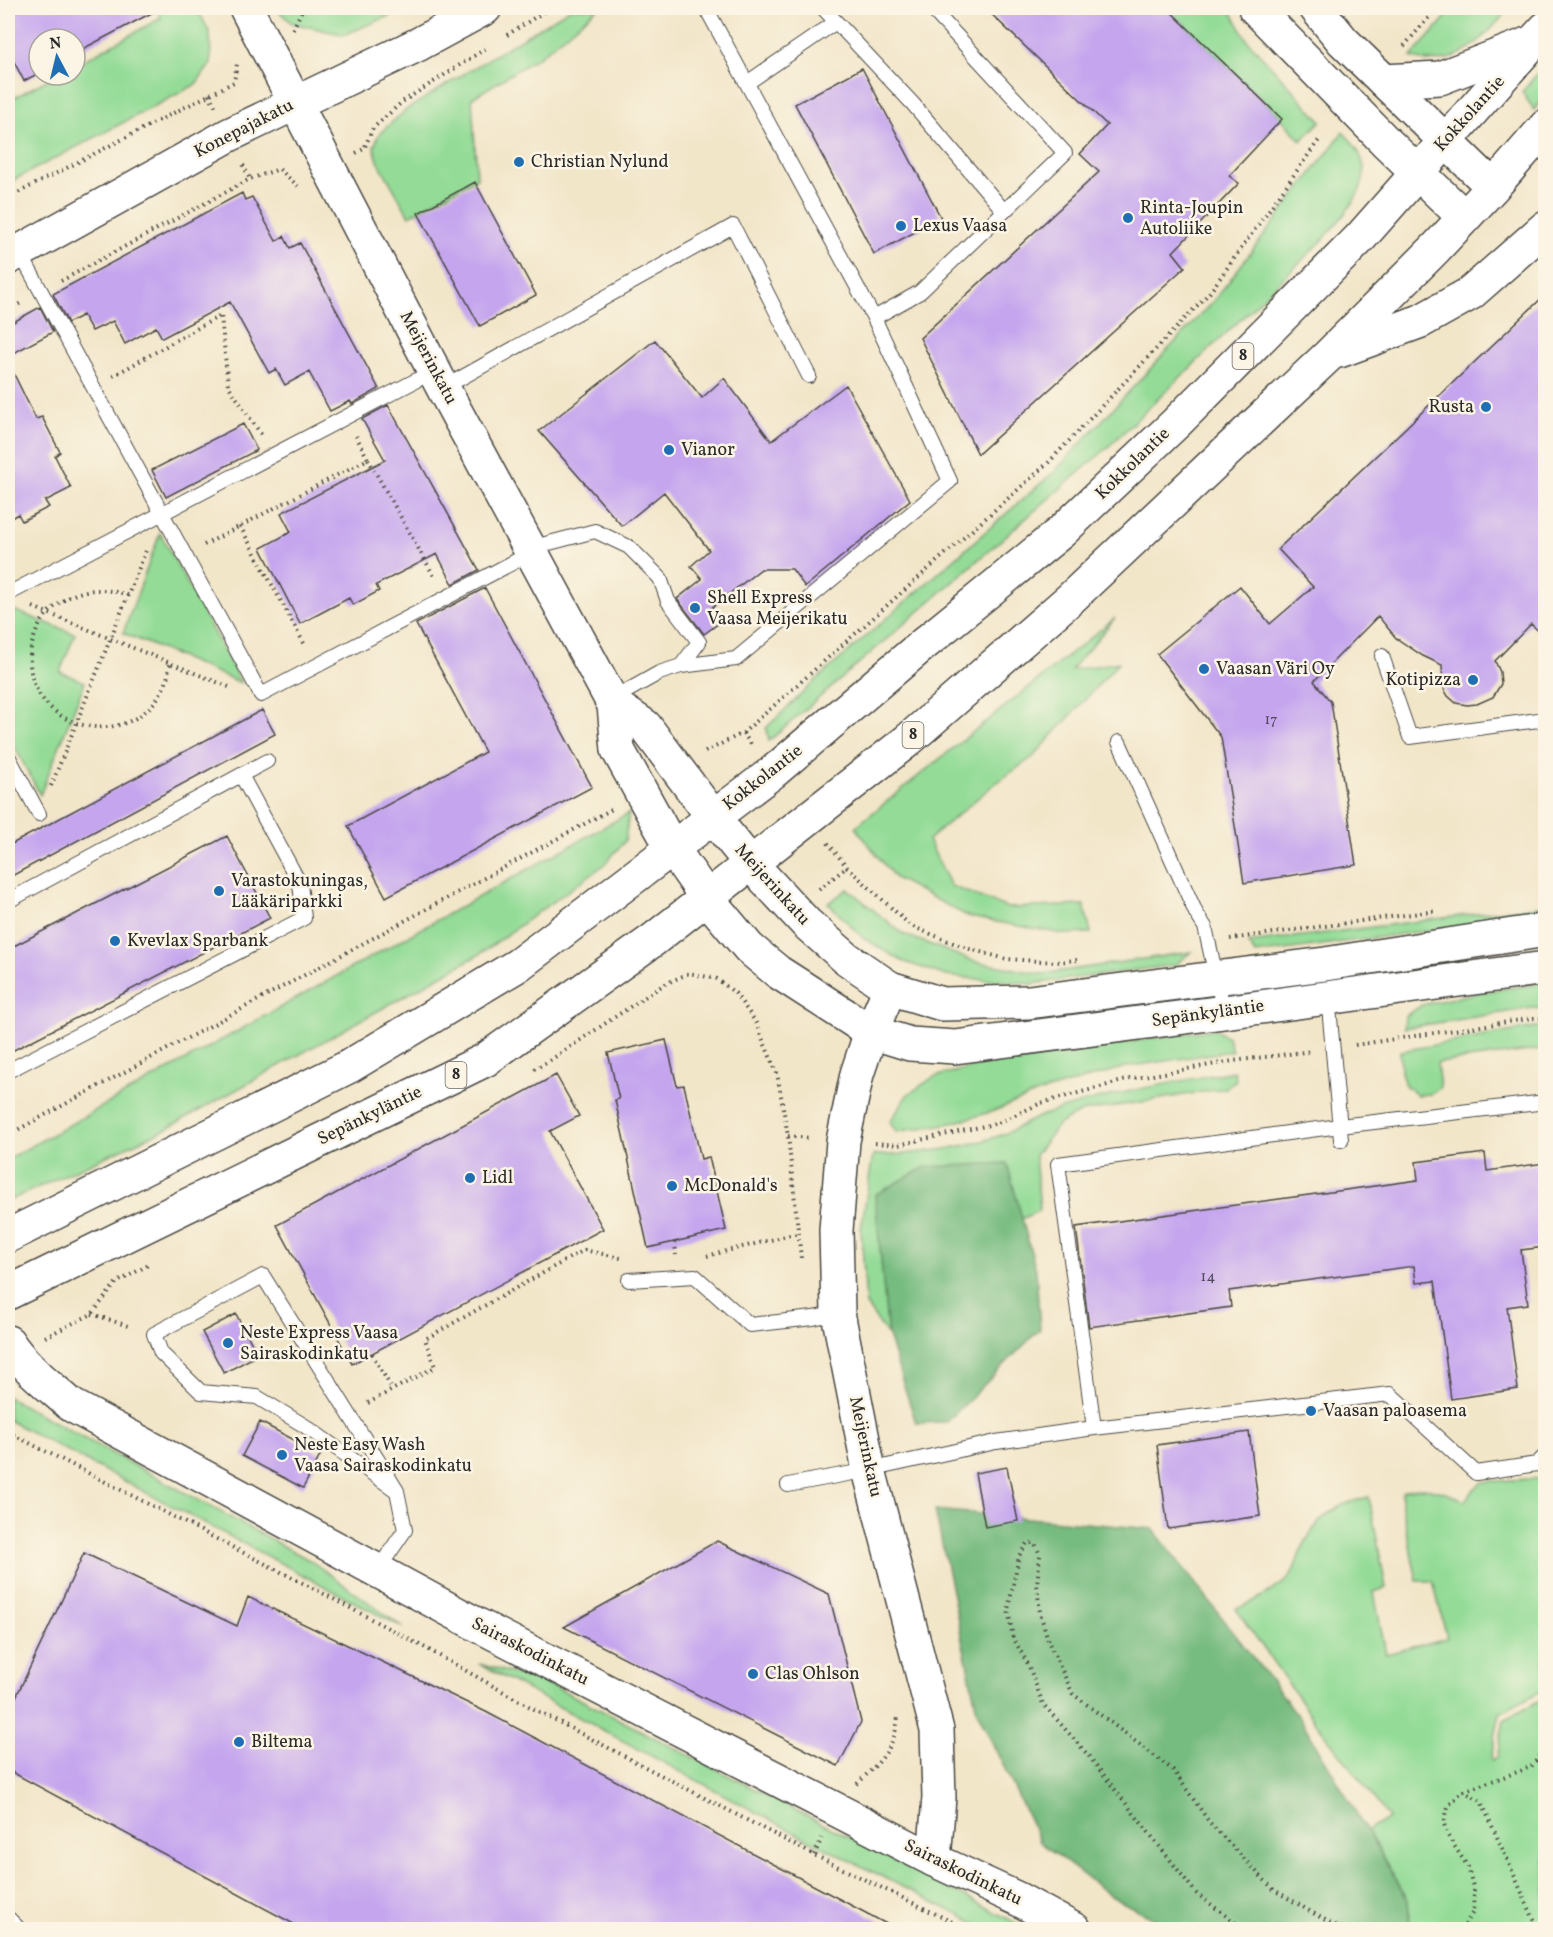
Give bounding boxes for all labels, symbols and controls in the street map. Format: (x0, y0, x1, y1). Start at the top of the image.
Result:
north arrow (27, 27, 87, 87)
text: N (48, 32, 63, 56)
street label: Kokkolantie (1429, 70, 1511, 158)
street label: Konepajakatu (190, 93, 298, 165)
place label: Christian Nylund (531, 150, 669, 175)
marker: Christian Nylund (512, 155, 526, 169)
place label: Rinta-Joupin Autoliike (1140, 196, 1244, 242)
marker: Rinta-Joupin Autoliike (1121, 211, 1135, 225)
place label: Lexus Vaasa (913, 214, 1007, 239)
marker: Lexus Vaasa (894, 219, 908, 233)
street label: Meijerinkatu (393, 307, 463, 409)
road number: 8 (1232, 343, 1254, 369)
place label: Rusta (1429, 395, 1474, 420)
marker: Rusta (1479, 400, 1493, 414)
street label: Kokkolantie (1090, 422, 1176, 506)
place label: Vianor (681, 438, 735, 463)
marker: Vianor (662, 443, 676, 457)
place label: Shell Express Vaasa Meijerikatu (707, 586, 848, 632)
marker: Shell Express Vaasa Meijerikatu (688, 601, 702, 615)
place label: Vaasan Väri Oy (1216, 657, 1335, 682)
marker: Vaasan Väri Oy (1197, 662, 1211, 676)
place label: Kotipizza (1385, 668, 1461, 693)
marker: Kotipizza (1466, 673, 1480, 687)
house number: 17 (1264, 710, 1278, 731)
road number: 8 (902, 722, 924, 748)
street label: Kokkolantie (718, 739, 808, 817)
street label: Meijerinkatu (728, 839, 816, 931)
place label: Varastokuningas, Lääkäriparkki (231, 869, 368, 915)
marker: Varastokuningas, Lääkäriparkki (212, 884, 226, 898)
place label: Kvevlax Sparbank (127, 929, 269, 954)
marker: Kvevlax Sparbank (108, 934, 122, 948)
street label: Sepänkyläntie (1150, 994, 1266, 1034)
road number: 8 (446, 1062, 466, 1088)
street label: Sepänkyläntie (314, 1080, 426, 1152)
place label: Lidl (482, 1166, 513, 1191)
marker: Lidl (463, 1171, 477, 1185)
place label: McDonald's (684, 1174, 778, 1199)
marker: McDonald's (665, 1179, 679, 1193)
house number: 14 (1201, 1267, 1215, 1288)
place label: Neste Express Vaasa Sairaskodinkatu (240, 1321, 398, 1367)
marker: Neste Express Vaasa Sairaskodinkatu (221, 1336, 235, 1350)
street label: Meijerinkatu (842, 1394, 888, 1500)
place label: Vaasan paloasema (1323, 1399, 1467, 1424)
marker: Vaasan paloasema (1304, 1404, 1318, 1418)
place label: Neste Easy Wash Vaasa Sairaskodinkatu (294, 1433, 472, 1479)
marker: Neste Easy Wash Vaasa Sairaskodinkatu (275, 1448, 289, 1462)
street label: Sairaskodinkatu (467, 1612, 593, 1692)
place label: Clas Ohlson (765, 1662, 860, 1687)
marker: Clas Ohlson (746, 1667, 760, 1681)
place label: Biltema (251, 1730, 313, 1755)
marker: Biltema (232, 1735, 246, 1749)
street label: Sairaskodinkatu (900, 1834, 1026, 1912)

